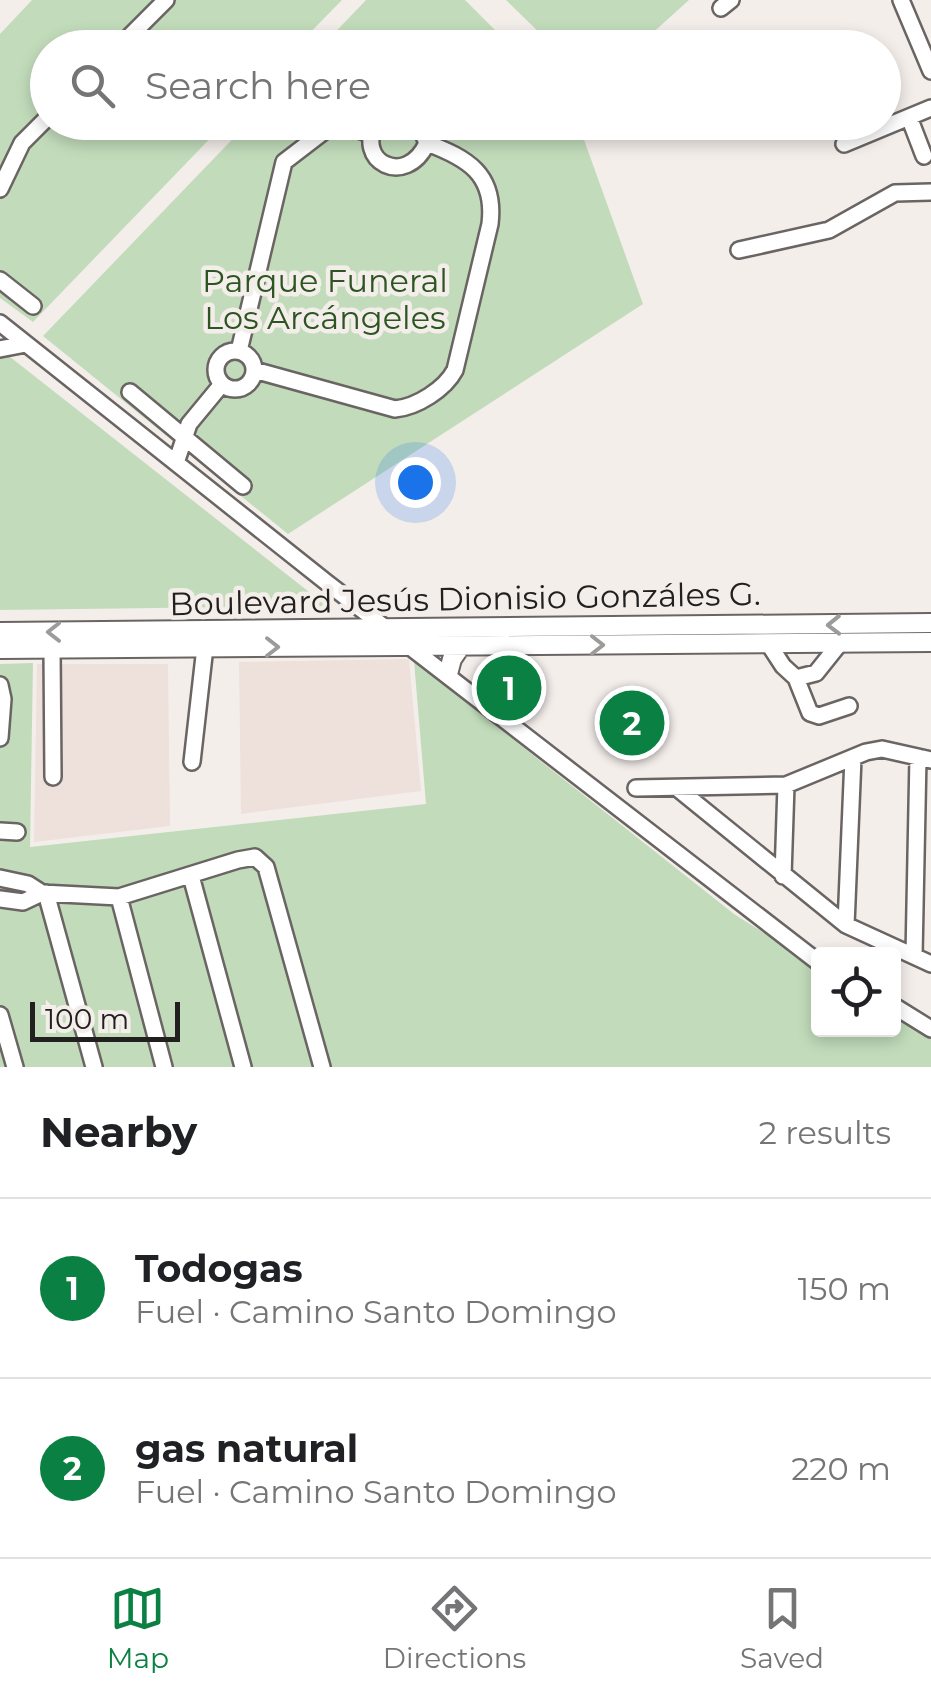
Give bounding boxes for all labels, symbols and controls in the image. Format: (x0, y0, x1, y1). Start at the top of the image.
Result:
search box (30, 30, 901, 140)
icon: search (65, 58, 120, 113)
text: Search here (145, 62, 371, 109)
park label: Parque Funeral Los Arcángeles (202, 261, 448, 337)
your location (390, 457, 441, 508)
street label: Boulevard Jesús Dionisio Gonzáles G. (169, 574, 761, 623)
one-way arrow (825, 614, 840, 636)
one-way arrow (45, 621, 60, 643)
one-way arrow (590, 634, 606, 656)
one-way arrow (266, 636, 281, 658)
pin: 1 (476, 650, 542, 726)
pin: 2 (600, 686, 664, 760)
map controls (811, 947, 901, 1037)
button: locate (811, 947, 901, 1037)
scale bar (30, 997, 180, 1042)
text: 100 m (45, 1002, 129, 1036)
text: Nearby (40, 1106, 197, 1158)
text: 2 results (759, 1113, 891, 1152)
text: Todogas (135, 1245, 303, 1292)
text: 1 (66, 1269, 79, 1308)
text: 150 m (798, 1269, 891, 1308)
text: Fuel · Camino Santo Domingo (135, 1292, 617, 1331)
text: gas natural (135, 1425, 358, 1472)
text: 2 (63, 1449, 82, 1488)
text: 220 m (791, 1449, 891, 1488)
text: Fuel · Camino Santo Domingo (135, 1472, 617, 1511)
tab: Map (107, 1581, 169, 1675)
tab: Directions (383, 1581, 526, 1675)
tab: Saved (740, 1581, 824, 1675)

